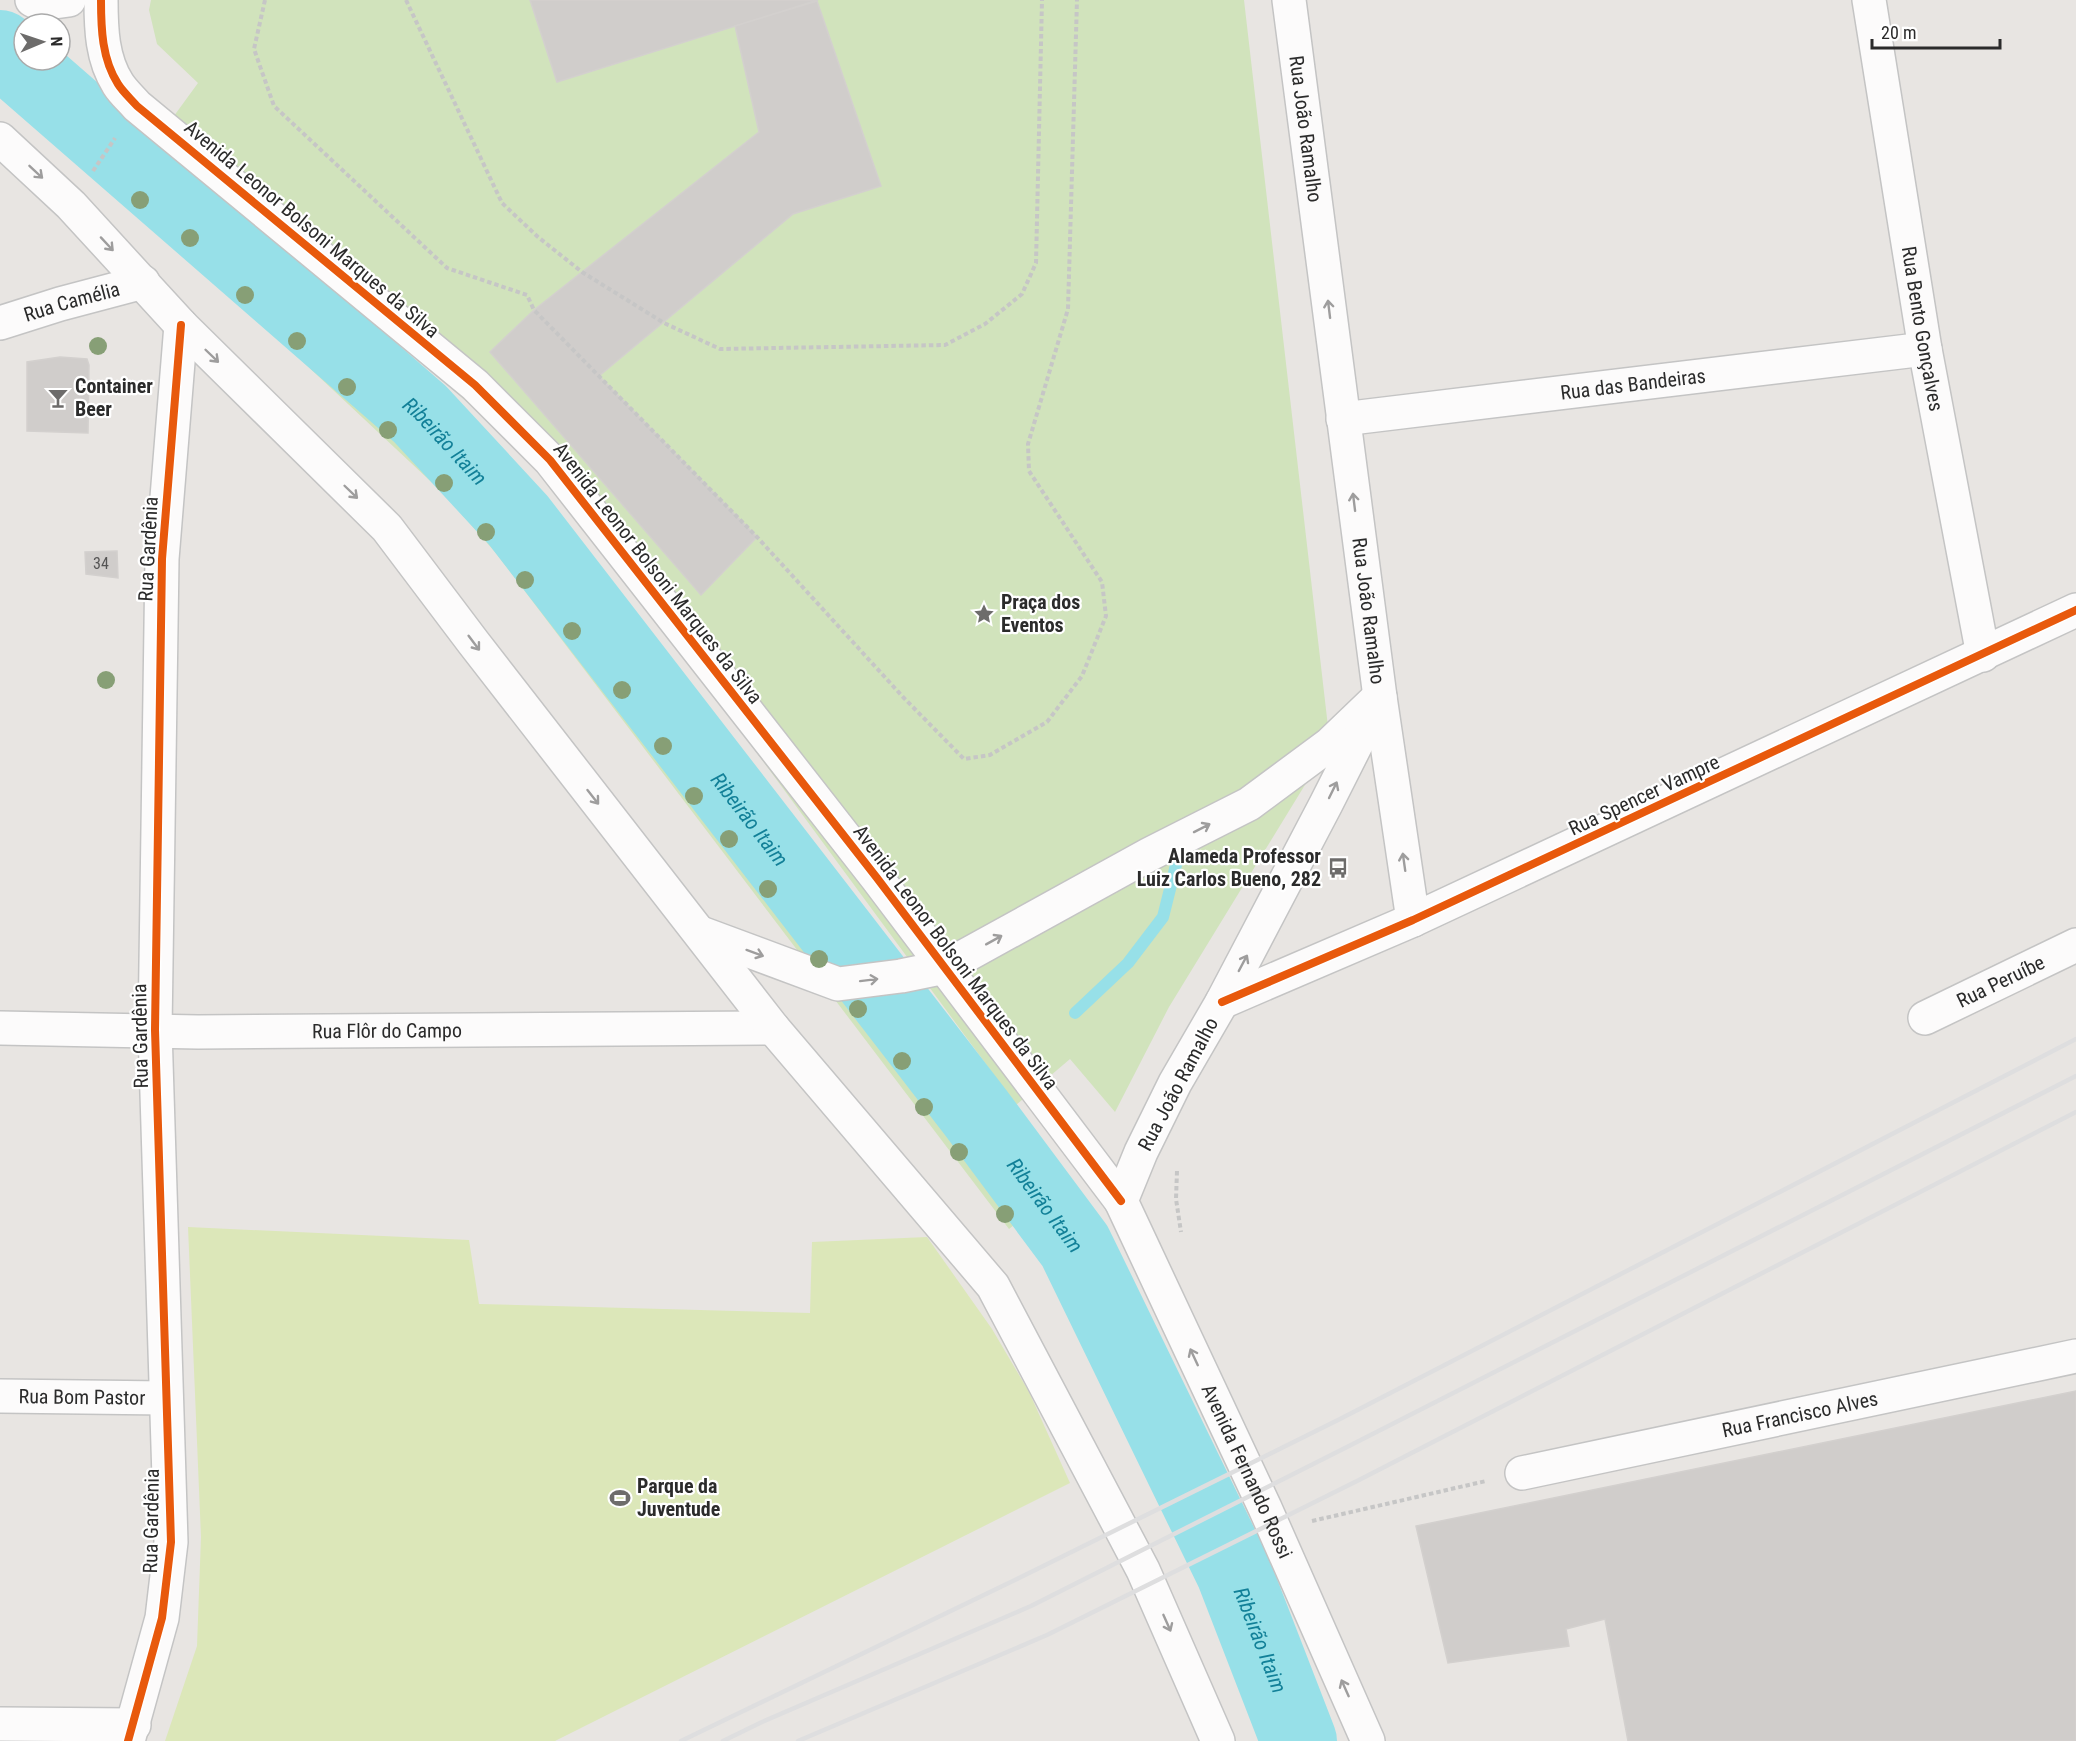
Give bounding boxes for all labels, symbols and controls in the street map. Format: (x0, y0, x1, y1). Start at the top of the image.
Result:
north arrow (12, 12, 72, 72)
scale bar (1872, 12, 2000, 50)
text: 20 m (1881, 22, 1916, 43)
text: N (47, 36, 66, 47)
street label: Rua João Ramalho (1284, 54, 1327, 204)
street label: Avenida Leonor Bolsoni Marques da Silva (180, 115, 444, 343)
one-way arrow (28, 165, 43, 179)
one-way arrow (100, 236, 114, 251)
street label: Rua Bento Gonçalves (1897, 245, 1949, 413)
street label: Rua Camélia (21, 277, 122, 327)
one-way arrow (1323, 300, 1334, 319)
one-way arrow (204, 348, 219, 363)
street label: Rua das Bandeiras (1559, 363, 1707, 405)
place label: Container Beer (75, 374, 153, 421)
bar icon: Container Beer (46, 386, 70, 410)
water label: Ribeirão Itaim (398, 393, 492, 490)
street label: Avenida Leonor Bolsoni Marques da Silva (548, 438, 768, 708)
one-way arrow (343, 485, 358, 500)
one-way arrow (1348, 493, 1359, 513)
street label: Rua Gardênia (133, 496, 163, 602)
street label: Rua João Ramalho (1347, 536, 1390, 686)
house number: 34 (93, 554, 109, 573)
place label: Praça dos Eventos (1001, 590, 1080, 637)
place icon: Praça dos Eventos (972, 602, 996, 626)
one-way arrow (467, 635, 480, 651)
street label: Rua Spencer Vampre (1565, 750, 1723, 840)
water label: Ribeirão Itaim (706, 768, 793, 871)
one-way arrow (1328, 781, 1340, 799)
one-way arrow (587, 789, 600, 805)
street label: Avenida Leonor Bolsoni Marques da Silva (849, 820, 1063, 1094)
one-way arrow (1193, 821, 1211, 833)
place label: Alameda Professor Luiz Carlos Bueno, 282 (1137, 844, 1321, 891)
one-way arrow (1399, 853, 1410, 873)
bus stop icon: Alameda Professor Luiz Carlos Bueno, 282 (1326, 856, 1350, 880)
one-way arrow (985, 934, 1002, 946)
one-way arrow (746, 949, 764, 960)
street label: Rua Peruíbe (1953, 950, 2048, 1013)
one-way arrow (1238, 954, 1249, 972)
one-way arrow (859, 974, 879, 985)
street label: Rua Gardênia (127, 983, 153, 1089)
street label: Rua João Ramalho (1133, 1013, 1223, 1155)
street label: Rua Flôr do Campo (312, 1018, 462, 1043)
water label: Ribeirão Itaim (1002, 1154, 1088, 1257)
one-way arrow (1188, 1349, 1200, 1367)
street label: Avenida Fernando Rossi (1197, 1380, 1298, 1562)
street label: Rua Bom Pastor (19, 1384, 145, 1410)
street label: Rua Francisco Alves (1720, 1386, 1880, 1442)
street label: Rua Gardênia (138, 1468, 164, 1574)
place label: Parque da Juventude (637, 1474, 720, 1521)
sports icon: Parque da Juventude (608, 1486, 632, 1510)
water label: Ribeirão Itaim (1229, 1584, 1291, 1696)
one-way arrow (1161, 1614, 1173, 1632)
one-way arrow (1338, 1679, 1350, 1697)

